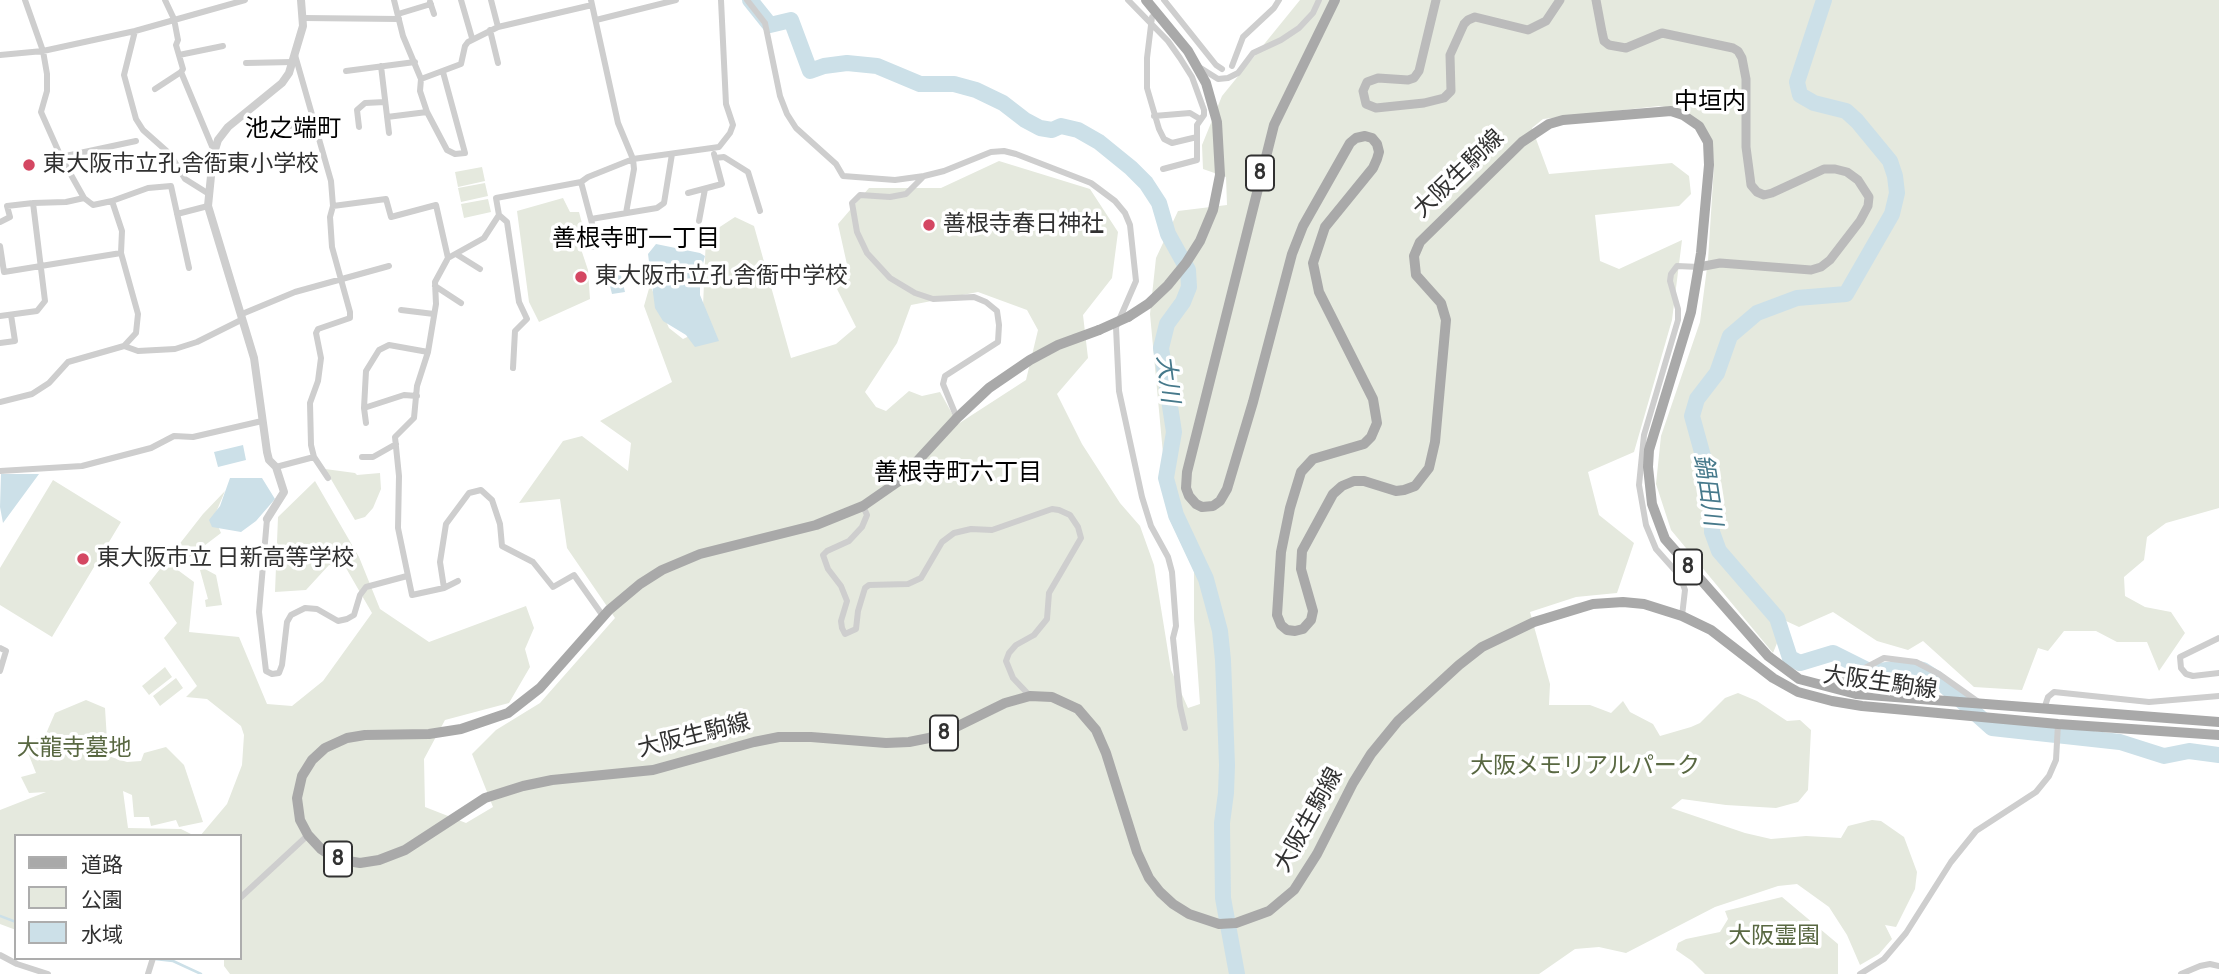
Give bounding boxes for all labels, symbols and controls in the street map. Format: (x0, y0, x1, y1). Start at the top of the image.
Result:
district label: 中垣内 (1674, 88, 1746, 116)
district label: 池之端町 (245, 115, 341, 143)
street label: 大阪生駒線 (1408, 124, 1510, 224)
place label: 東大阪市立孔舎衙東小学校 (43, 151, 319, 179)
road number: 8 (1246, 156, 1274, 190)
marker: 東大阪市立孔舎衙東小学校 (21, 157, 37, 173)
place label: 善根寺春日神社 (943, 211, 1104, 239)
marker: 善根寺春日神社 (921, 217, 937, 233)
district label: 善根寺町一丁目 (552, 225, 720, 253)
place label: 東大阪市立孔舎衙中学校 (595, 263, 848, 291)
marker: 東大阪市立孔舎衙中学校 (573, 269, 589, 285)
water label: 大川 (1150, 353, 1184, 405)
water label: 鍋田川 (1687, 452, 1727, 528)
district label: 善根寺町六丁目 (874, 459, 1042, 487)
place label: 東大阪市立 日新高等学校 (97, 545, 355, 573)
road number: 8 (1674, 550, 1702, 584)
marker: 東大阪市立 日新高等学校 (75, 551, 91, 567)
street label: 大阪生駒線 (1821, 661, 1939, 705)
street label: 大阪生駒線 (635, 709, 753, 763)
road number: 8 (930, 716, 958, 750)
park label: 大龍寺墓地 (17, 735, 131, 763)
park label: 大阪メモリアルパーク (1470, 753, 1700, 781)
street label: 大阪生駒線 (1269, 763, 1349, 877)
legend (14, 834, 242, 960)
road number: 8 (324, 842, 352, 876)
text: 道路 (81, 850, 123, 878)
text: 公園 (81, 885, 123, 913)
text: 水域 (81, 920, 123, 948)
park label: 大阪霊園 (1728, 923, 1820, 951)

